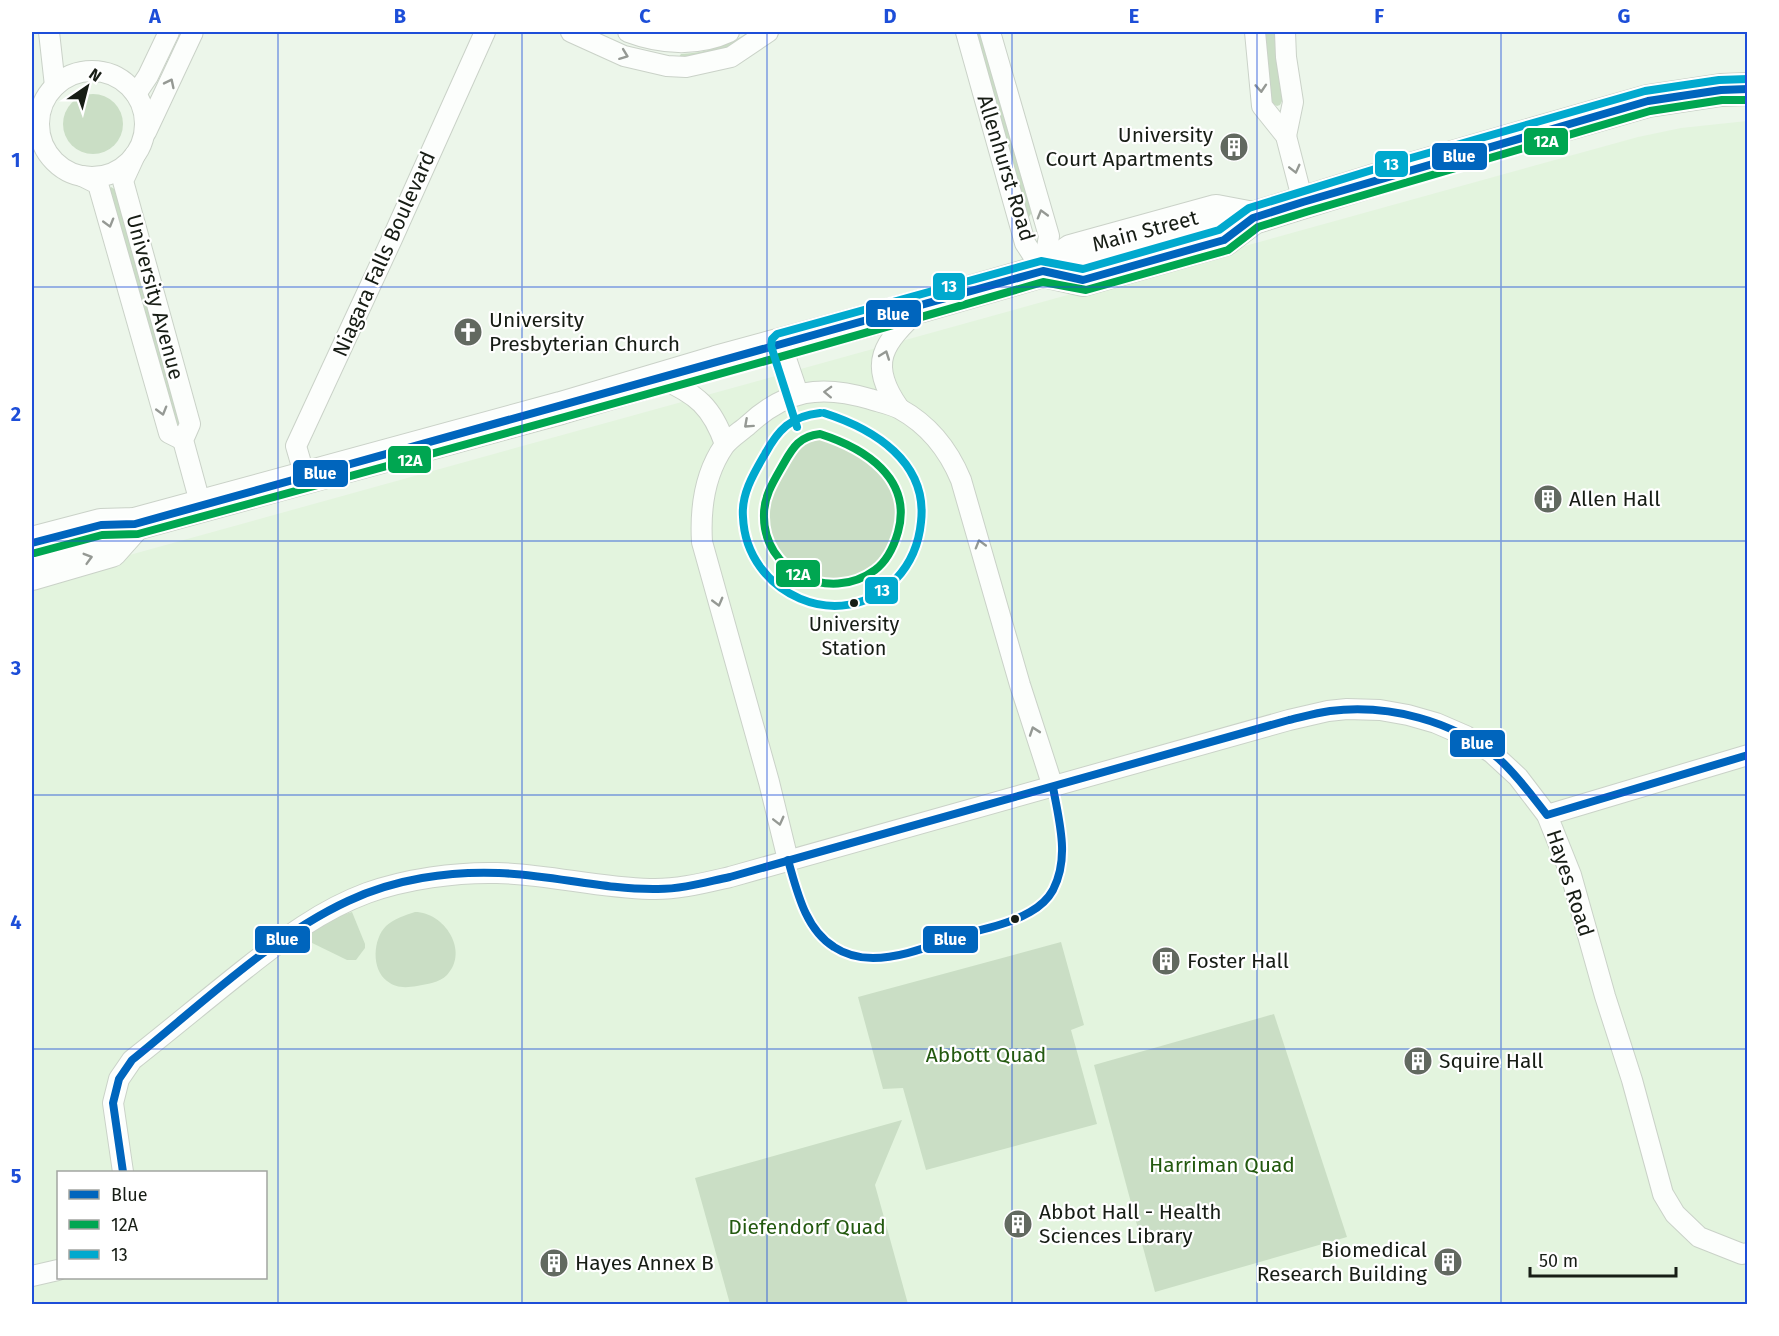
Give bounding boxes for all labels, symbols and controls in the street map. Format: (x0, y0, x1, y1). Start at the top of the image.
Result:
text: A (148, 4, 162, 28)
text: B (394, 4, 406, 28)
text: C (639, 4, 651, 28)
text: D (883, 4, 897, 28)
text: E (1129, 4, 1139, 28)
text: F (1374, 4, 1384, 28)
text: G (1618, 4, 1630, 28)
one-way arrow (619, 48, 629, 61)
north arrow (57, 57, 117, 117)
text: N (86, 64, 105, 86)
one-way arrow (162, 79, 174, 90)
one-way arrow (1254, 83, 1267, 92)
street label: Allenhurst Road (971, 92, 1041, 244)
place label: University Court Apartments (1045, 122, 1214, 172)
line badge: 12A (1523, 127, 1569, 156)
building icon: University Court Apartments (1218, 131, 1250, 163)
text: 12A (1533, 132, 1559, 151)
line badge: Blue (1431, 142, 1488, 171)
street label: Niagara Falls Boulevard (327, 147, 441, 361)
text: Blue (1443, 147, 1475, 166)
text: 1 (11, 148, 21, 172)
line badge: 13 (1374, 150, 1409, 178)
text: 13 (1383, 155, 1399, 174)
one-way arrow (1287, 163, 1300, 173)
street label: Main Street (1089, 204, 1201, 258)
one-way arrow (1037, 209, 1050, 219)
street label: University Avenue (120, 211, 190, 383)
one-way arrow (102, 217, 114, 228)
line badge: 13 (932, 272, 966, 301)
text: 13 (941, 277, 957, 296)
line badge: Blue (865, 299, 922, 328)
text: Blue (877, 305, 909, 324)
place label: University Presbyterian Church (489, 307, 680, 357)
church icon: University Presbyterian Church (452, 316, 484, 348)
one-way arrow (877, 350, 890, 361)
one-way arrow (824, 386, 833, 399)
text: 2 (11, 402, 21, 426)
one-way arrow (155, 405, 167, 415)
one-way arrow (744, 417, 755, 428)
line badge: 12A (387, 445, 432, 474)
text: 12A (397, 451, 423, 470)
line badge: Blue (292, 459, 349, 488)
text: Blue (304, 464, 336, 483)
building icon: Allen Hall (1532, 483, 1564, 515)
place label: Allen Hall (1569, 486, 1660, 512)
one-way arrow (975, 539, 987, 550)
one-way arrow (82, 553, 93, 565)
line badge: 12A (775, 559, 821, 588)
text: 12A (785, 565, 811, 584)
line badge: 13 (864, 576, 899, 605)
text: 13 (874, 581, 890, 600)
one-way arrow (711, 596, 723, 606)
marker: University Station (848, 597, 860, 609)
place label: University Station (809, 612, 899, 660)
text: 3 (10, 656, 21, 680)
one-way arrow (1029, 726, 1041, 737)
line badge: Blue (1449, 729, 1506, 758)
text: Blue (1461, 734, 1493, 753)
one-way arrow (771, 816, 784, 826)
street label: Hayes Road (1541, 826, 1599, 940)
text: 4 (10, 910, 22, 934)
unlabelled marker (1009, 913, 1021, 925)
line badge: Blue (254, 925, 311, 954)
line badge: Blue (922, 925, 979, 954)
text: Blue (266, 930, 298, 949)
text: Blue (934, 930, 966, 949)
building icon: Foster Hall (1150, 945, 1182, 977)
place label: Foster Hall (1187, 948, 1289, 974)
park label: Abbott Quad (926, 1042, 1046, 1068)
building icon: Squire Hall (1402, 1045, 1434, 1077)
place label: Squire Hall (1439, 1048, 1543, 1074)
park label: Harriman Quad (1149, 1152, 1295, 1178)
text: 5 (11, 1164, 22, 1188)
legend (57, 1171, 267, 1279)
text: Blue (111, 1184, 148, 1206)
place label: Abbot Hall - Health Sciences Library (1039, 1199, 1222, 1249)
building icon: Abbot Hall - Health Sciences Library (1002, 1208, 1034, 1240)
text: 12A (111, 1214, 139, 1236)
park label: Diefendorf Quad (728, 1214, 886, 1240)
place label: Biomedical Research Building (1257, 1237, 1427, 1287)
scale bar (1530, 1240, 1676, 1278)
text: 13 (111, 1244, 128, 1266)
building icon: Biomedical Research Building (1432, 1246, 1464, 1278)
building icon: Hayes Annex B (538, 1247, 570, 1279)
place label: Hayes Annex B (575, 1250, 714, 1276)
text: 50 m (1539, 1250, 1578, 1272)

